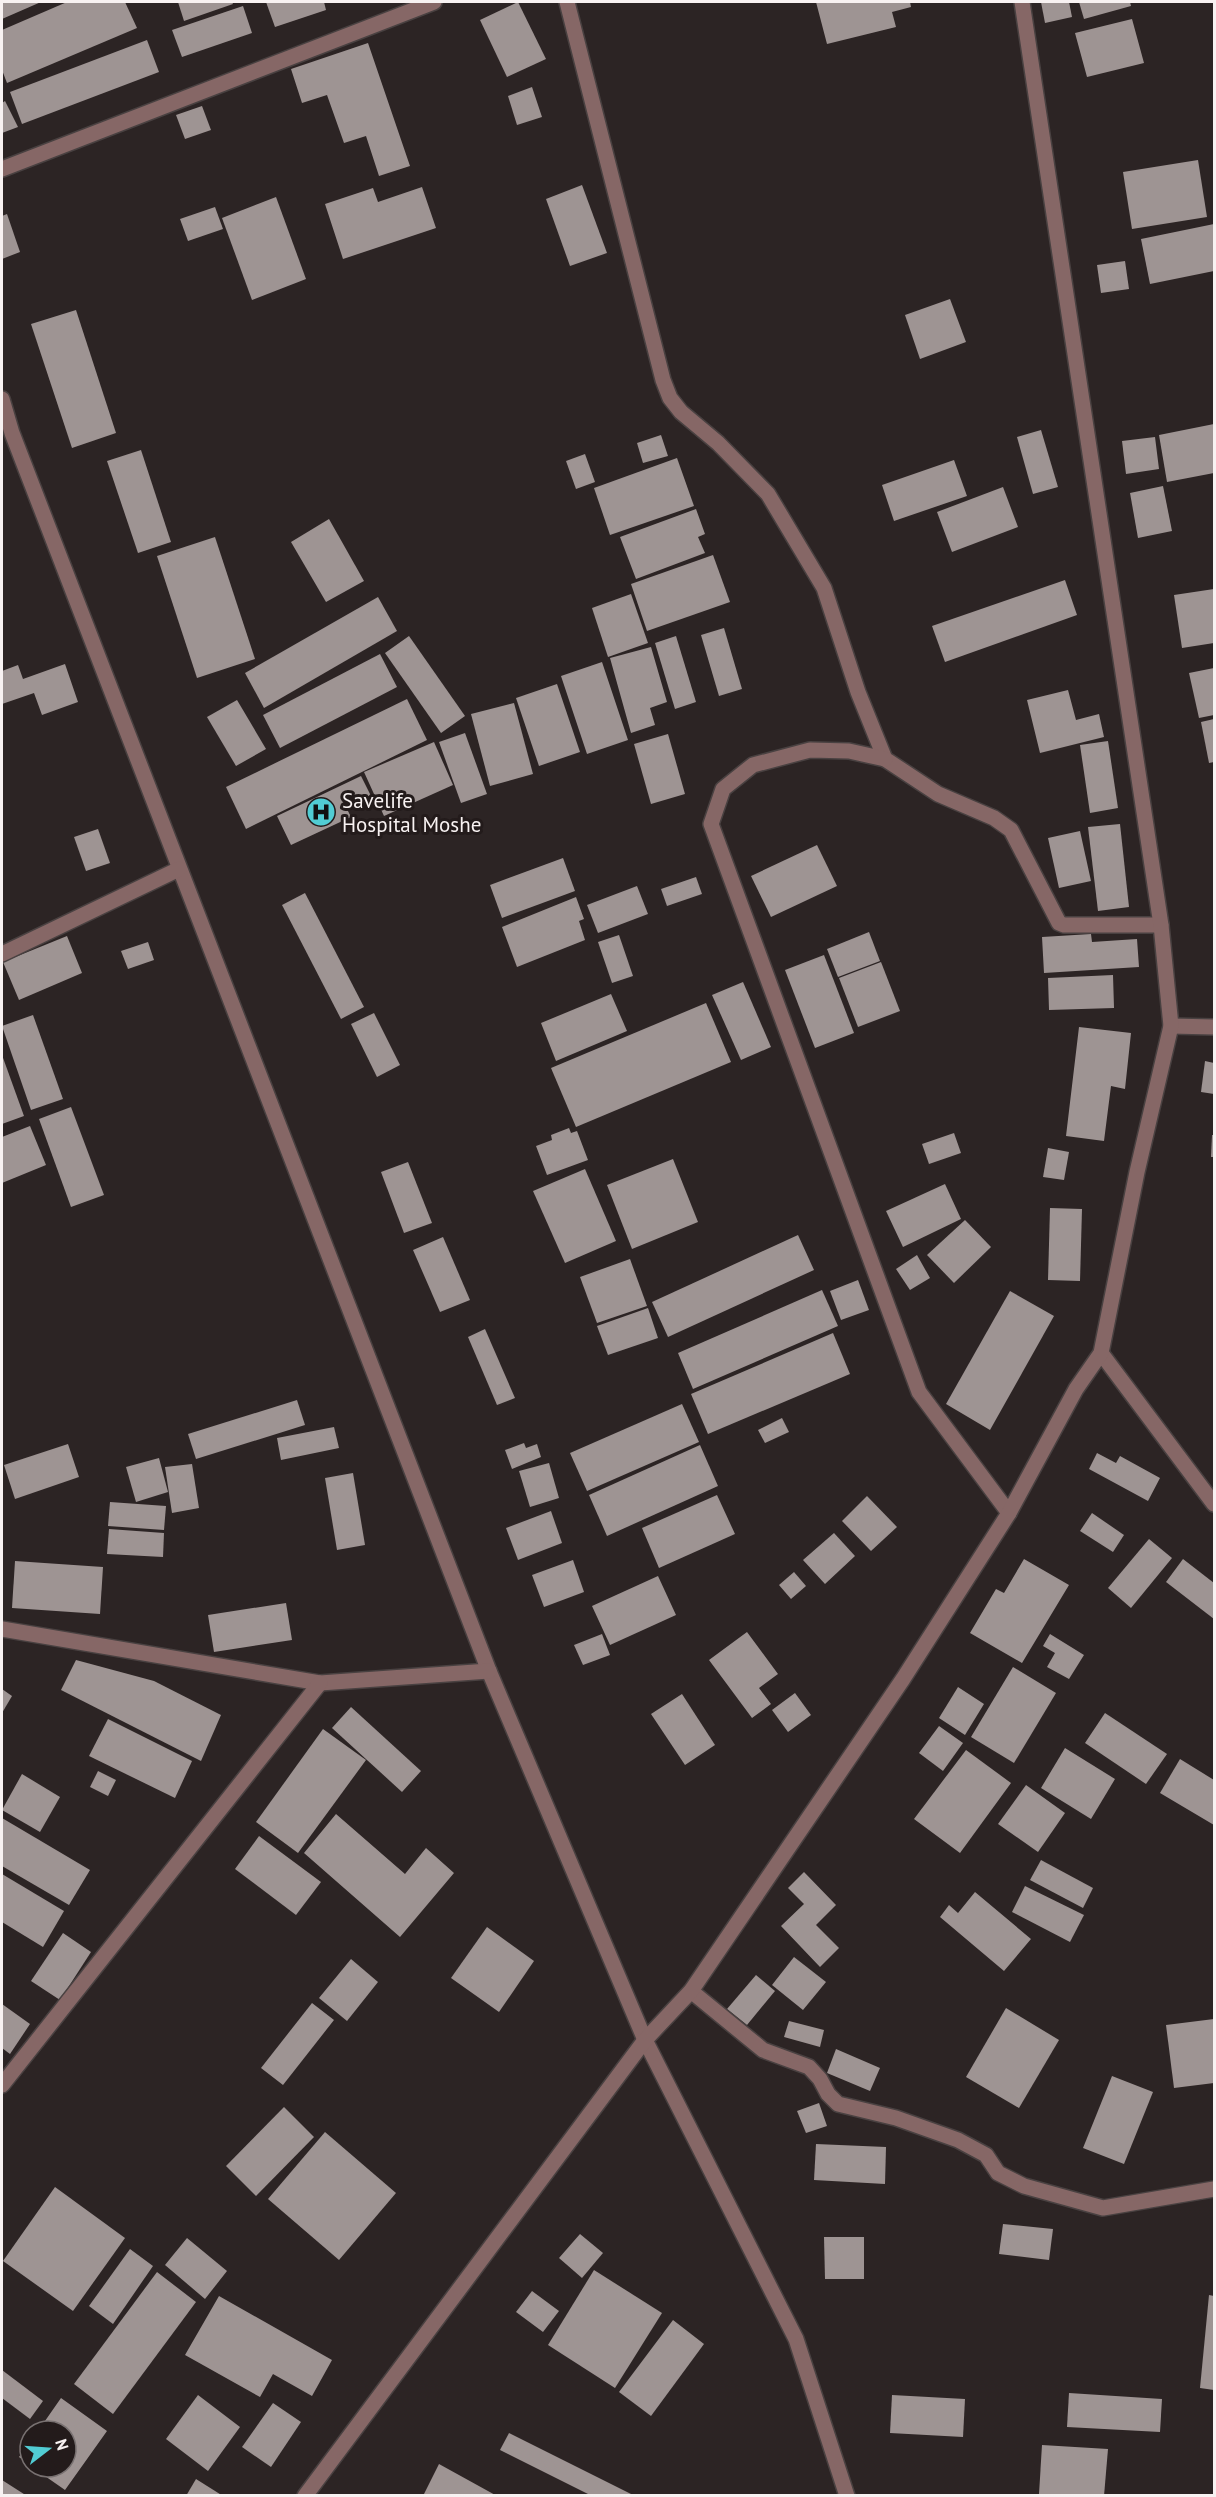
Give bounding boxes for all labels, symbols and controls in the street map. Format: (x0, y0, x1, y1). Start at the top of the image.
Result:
place label: Savelife Hospital Moshe (342, 787, 481, 838)
hospital icon: Savelife Hospital Moshe (305, 796, 337, 828)
north arrow (18, 2419, 78, 2479)
text: N (51, 2437, 73, 2453)

